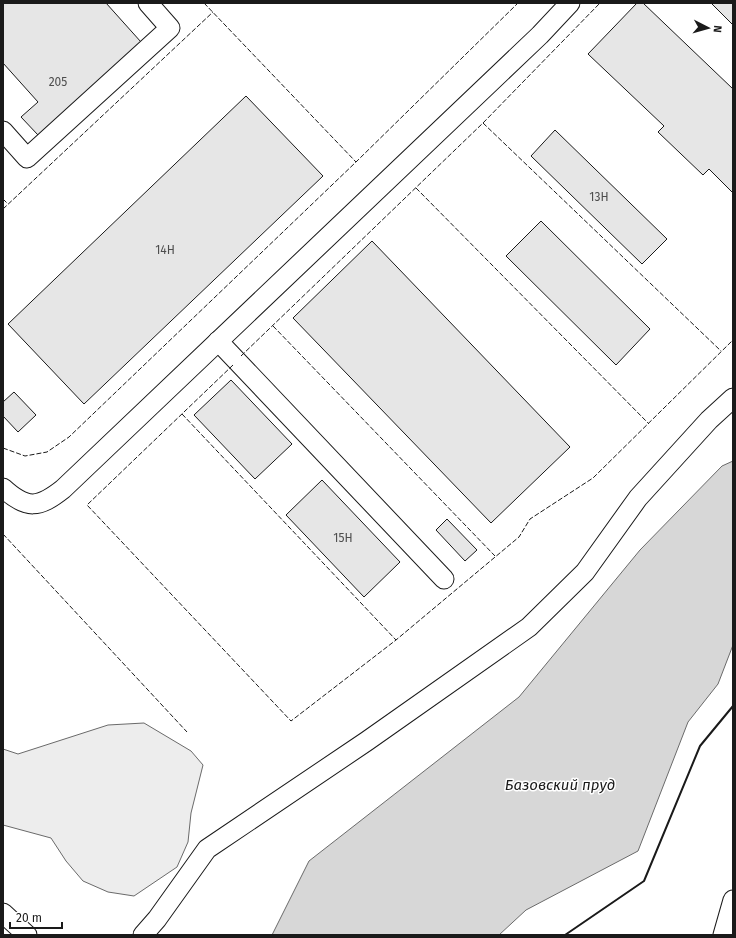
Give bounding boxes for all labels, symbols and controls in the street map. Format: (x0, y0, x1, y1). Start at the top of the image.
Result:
north arrow (688, 8, 728, 48)
text: N (711, 25, 724, 33)
house number: 205 (49, 75, 67, 89)
house number: 13Н (589, 190, 609, 204)
house number: 14Н (155, 243, 175, 257)
house number: 15Н (333, 531, 353, 545)
water label: Базовский пруд (505, 776, 615, 794)
scale bar (10, 904, 62, 930)
text: 20 m (16, 911, 42, 925)

